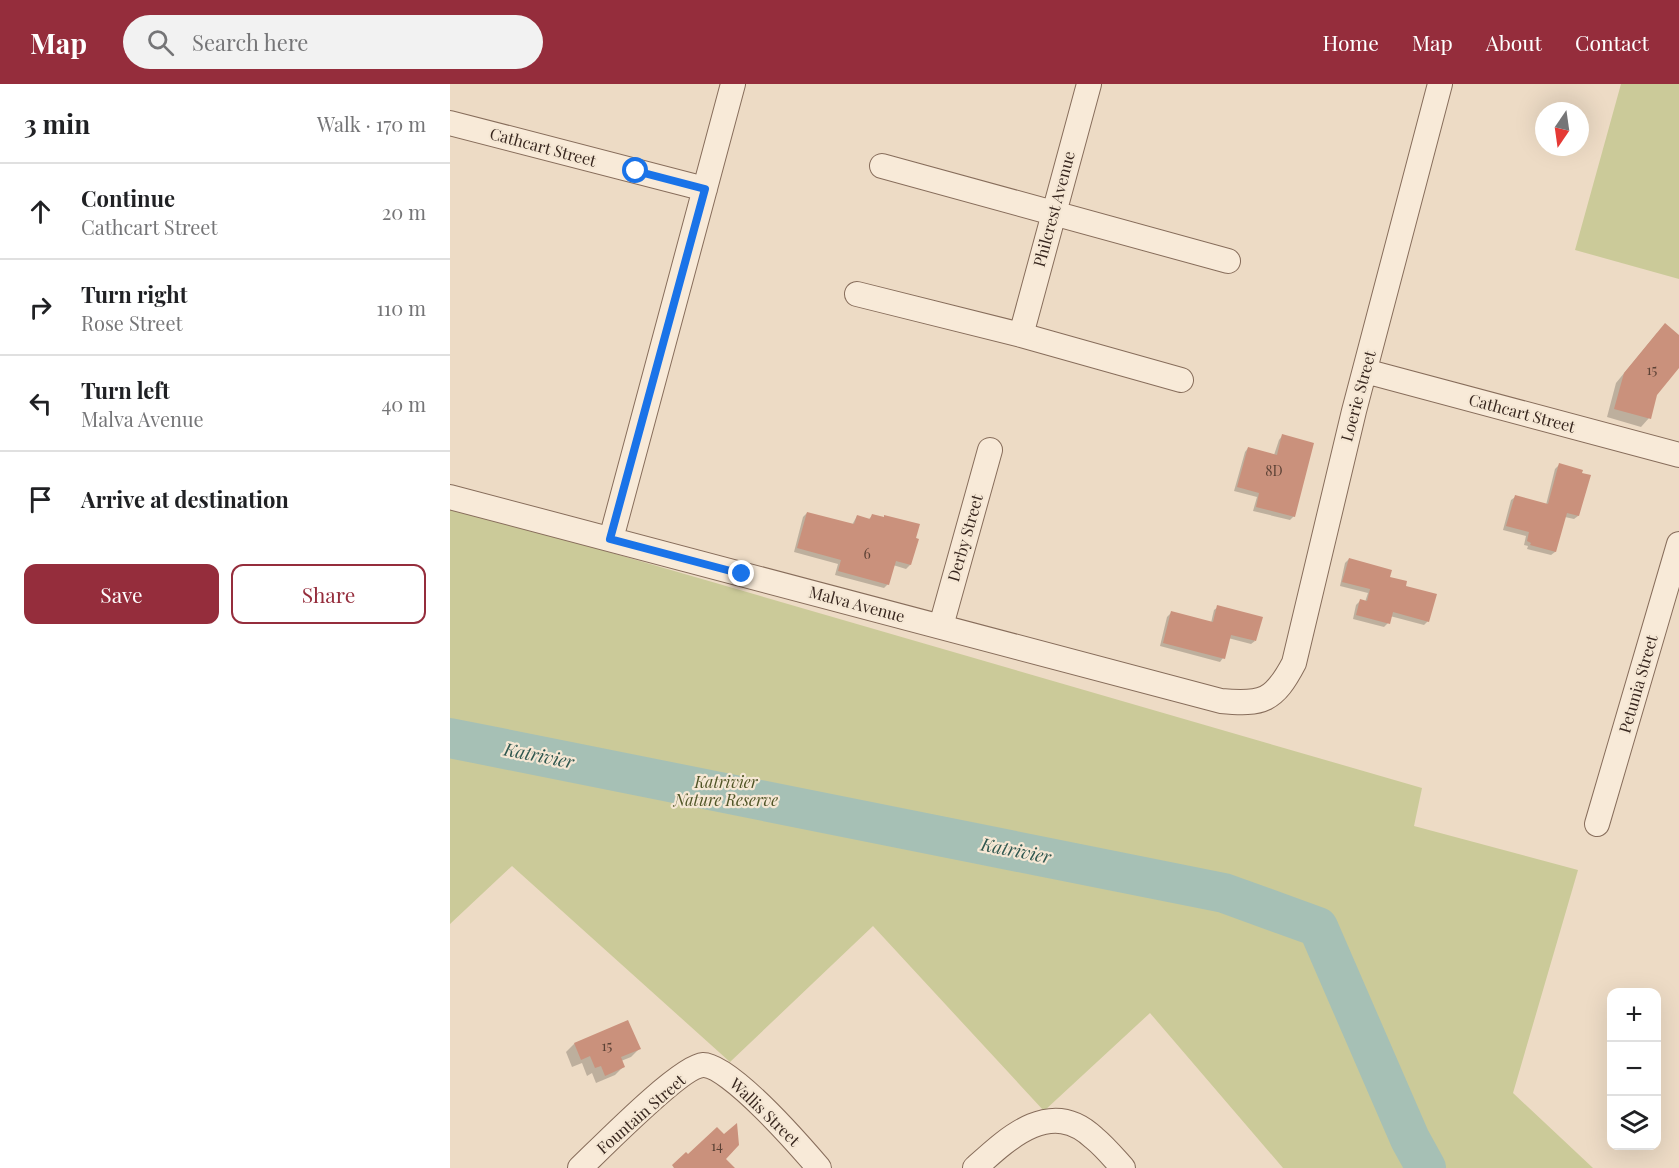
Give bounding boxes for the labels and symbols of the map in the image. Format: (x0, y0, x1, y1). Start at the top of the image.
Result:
north arrow (1535, 102, 1589, 156)
street label: Cathcart Street (488, 122, 599, 171)
street label: Philcrest Avenue (1028, 149, 1079, 269)
route start (622, 157, 648, 183)
street label: Loerie Street (1335, 348, 1380, 444)
house number: 15 (1647, 360, 1658, 379)
street label: Cathcart Street (1467, 388, 1578, 437)
house number: 8D (1265, 461, 1283, 480)
street label: Derby Street (942, 491, 987, 584)
house number: 6 (863, 544, 871, 563)
route end (728, 560, 754, 586)
street label: Malva Avenue (807, 581, 907, 626)
street label: Petunia Street (1613, 632, 1662, 735)
water label: Katrivier (501, 736, 578, 774)
park label: Katrivier Nature Reserve (672, 771, 778, 810)
water label: Katrivier (978, 831, 1055, 869)
house number: 15 (602, 1036, 613, 1055)
street label: Fountain Street (592, 1069, 690, 1158)
street label: Wallis Street (725, 1072, 805, 1151)
house number: 14 (711, 1136, 723, 1155)

